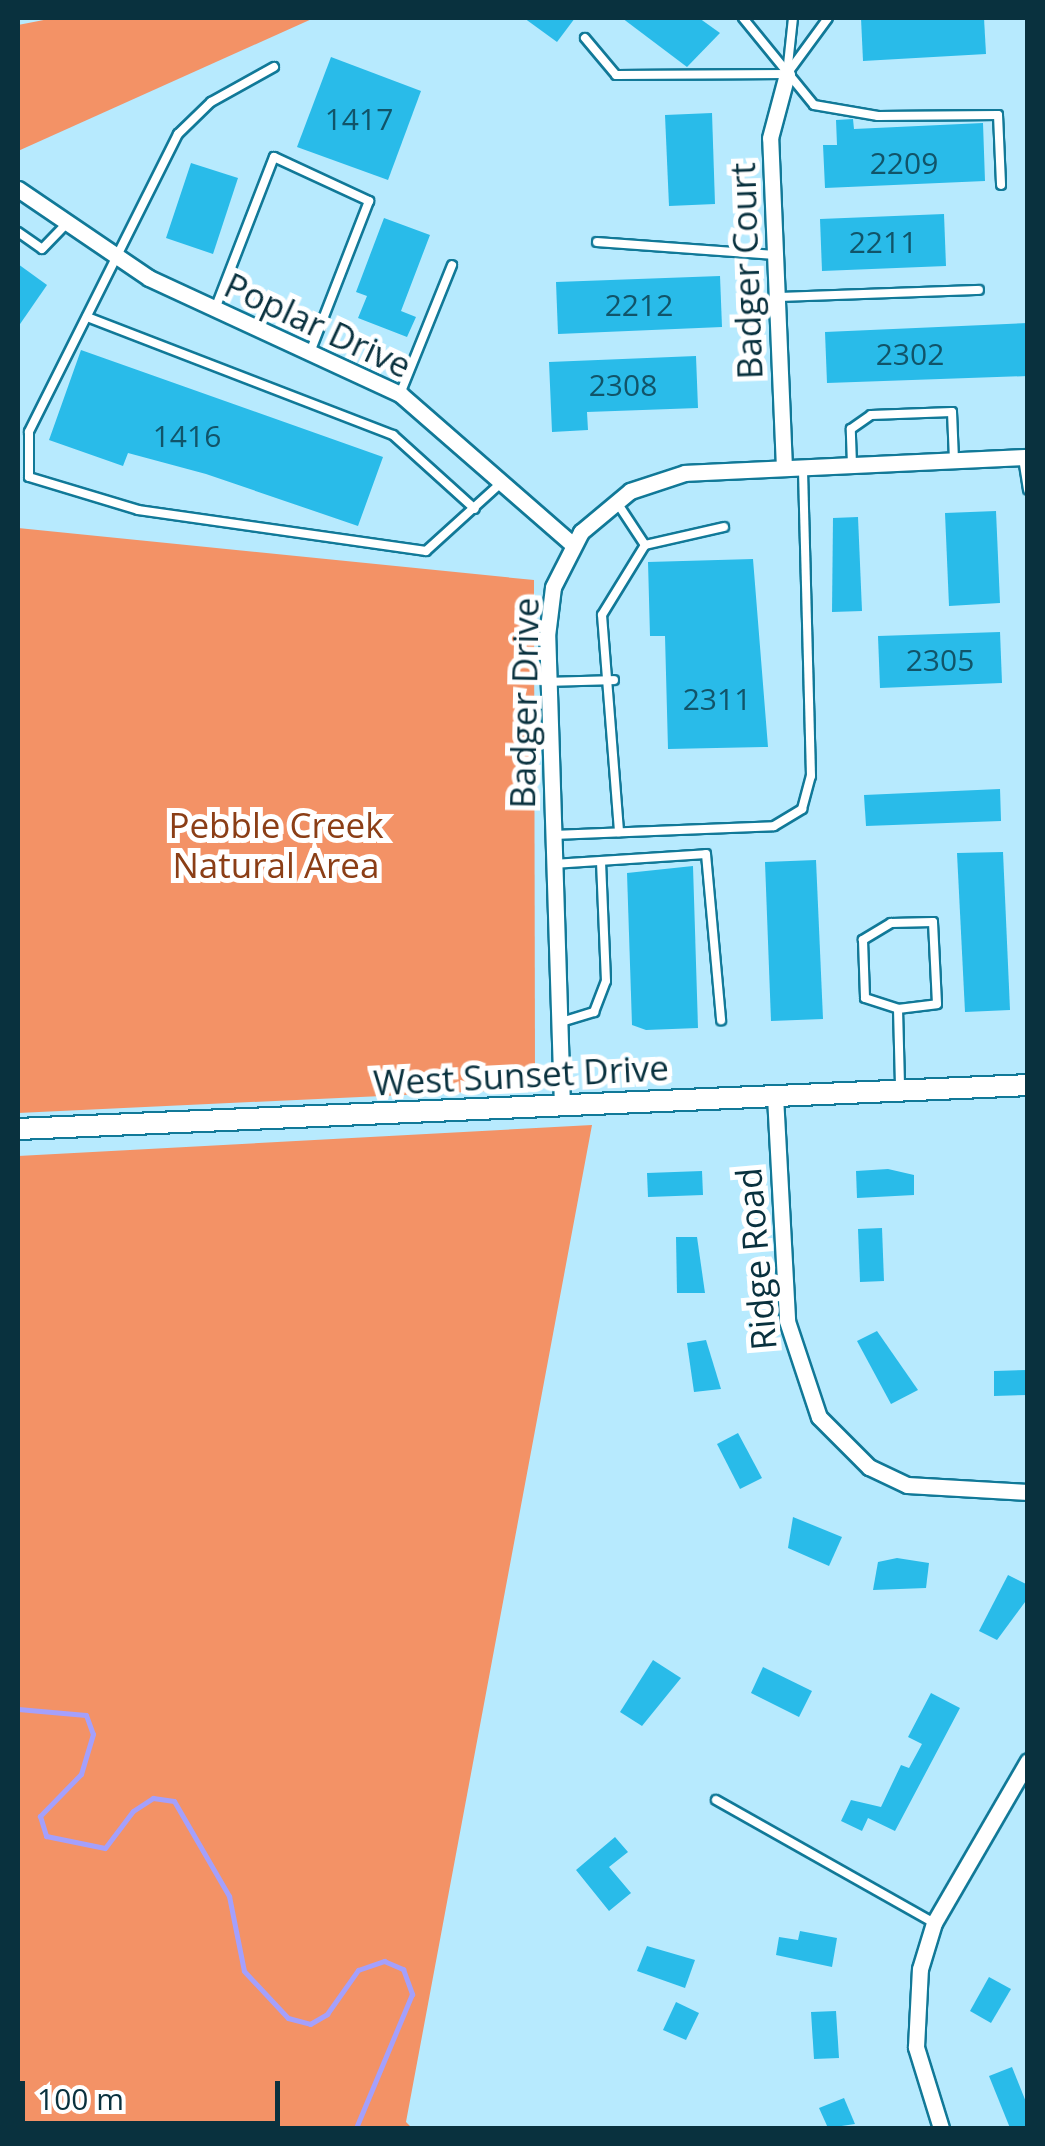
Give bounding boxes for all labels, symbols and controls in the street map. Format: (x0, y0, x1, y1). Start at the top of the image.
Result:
house number: 1417 (325, 101, 393, 137)
house number: 2209 (870, 145, 938, 181)
street label: Badger Court (721, 162, 771, 380)
house number: 2211 (849, 224, 917, 260)
street label: Poplar Drive (218, 264, 418, 386)
house number: 2212 (605, 287, 673, 323)
house number: 2302 (876, 336, 944, 372)
house number: 2308 (589, 367, 657, 403)
house number: 1416 (153, 418, 221, 454)
street label: Badger Drive (501, 597, 547, 809)
house number: 2305 (906, 642, 974, 678)
house number: 2311 (683, 681, 751, 717)
park label: Pebble Creek Natural Area (168, 804, 384, 886)
street label: West Sunset Drive (372, 1046, 670, 1104)
street label: Ridge Road (727, 1166, 785, 1352)
scale bar (25, 2061, 285, 2123)
text: 100 m (37, 2078, 124, 2119)

